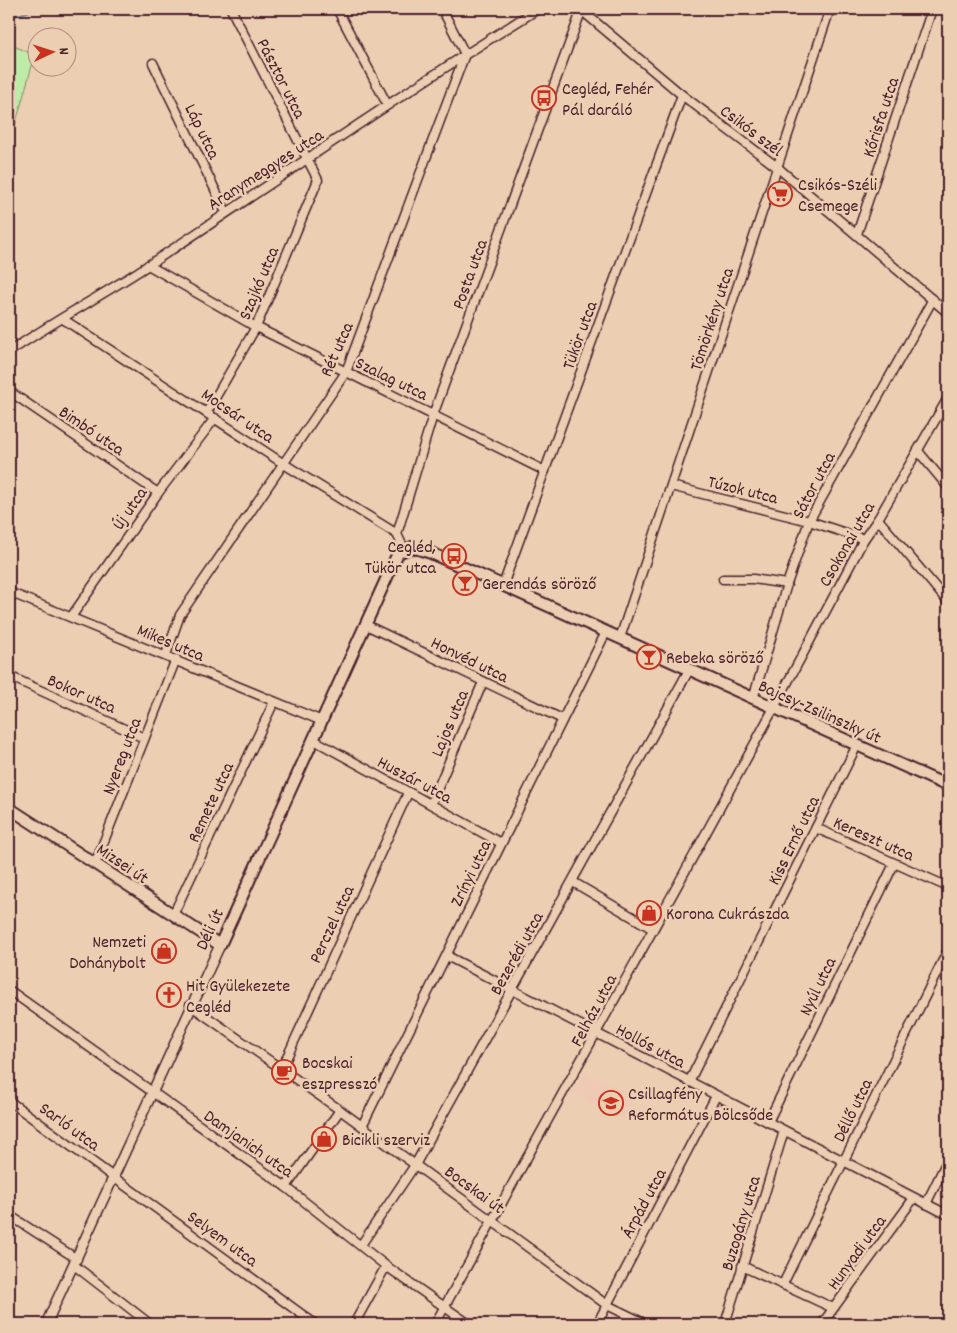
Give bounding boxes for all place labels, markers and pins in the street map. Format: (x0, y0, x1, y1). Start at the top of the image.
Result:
place label: Cegléd, Fehér Pál daráló (562, 78, 654, 124)
bus stop icon: Cegléd, Fehér Pál daráló (531, 85, 557, 111)
place label: Csikós-Széli Csemege (798, 174, 877, 220)
supermarket icon: Csikós-Széli Csemege (767, 181, 793, 207)
place label: Cegléd, Tükör utca (365, 536, 437, 582)
bus stop icon: Cegléd, Tükör utca (441, 543, 467, 569)
bar icon: Gerendás söröző (452, 570, 478, 596)
place label: Gerendás söröző (482, 573, 597, 598)
bar icon: Rebeka söröző (636, 644, 662, 670)
place label: Rebeka söröző (666, 647, 764, 672)
shop icon: Korona Cukrászda (636, 900, 662, 926)
place label: Korona Cukrászda (666, 903, 789, 928)
place label: Nemzeti Dohánybolt (69, 931, 146, 977)
shop icon: Nemzeti Dohánybolt (151, 938, 177, 964)
place label: Hit Gyülekezete Cegléd (186, 975, 290, 1021)
church icon: Hit Gyülekezete Cegléd (156, 982, 182, 1008)
place label: Bocskai eszpresszó (302, 1052, 377, 1098)
cafe icon: Bocskai eszpresszó (271, 1059, 297, 1085)
place label: Csillagfény Református Bölcsőde (628, 1083, 773, 1129)
school or university icon: Csillagfény Református Bölcsőde (598, 1090, 624, 1116)
shop icon: Bicikli szerviz (311, 1126, 337, 1152)
place label: Bicikli szerviz (342, 1129, 430, 1154)

